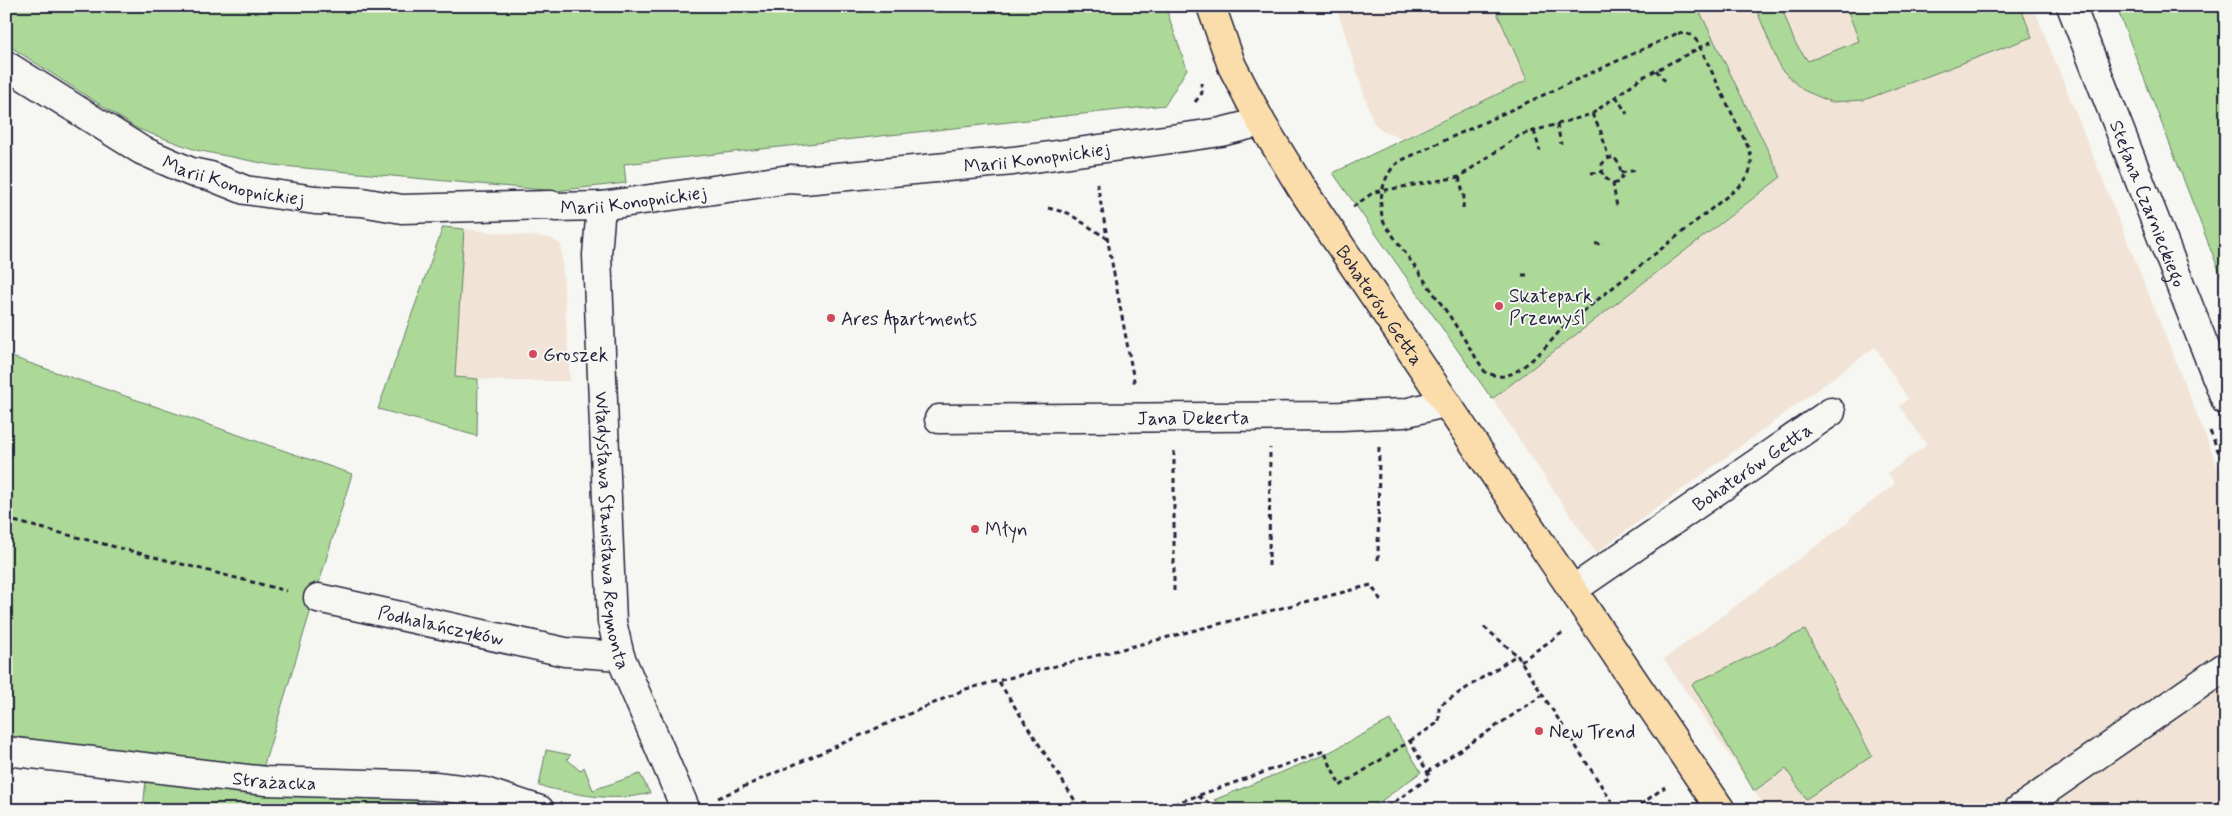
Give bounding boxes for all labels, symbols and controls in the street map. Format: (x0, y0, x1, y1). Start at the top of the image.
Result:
street label: Stefana Czarnieckiego (2103, 117, 2191, 291)
street label: Marii Konopnickiej (963, 137, 1112, 179)
street label: Marii Konopnickiej (158, 150, 306, 212)
street label: Marii Konopnickiej (560, 180, 708, 221)
street label: Bohaterów Getta (1329, 241, 1429, 371)
place label: Skatepark Przemyśl (1509, 284, 1592, 331)
marker: Skatepark Przemyśl (1493, 300, 1505, 312)
place label: Ares Apartments (841, 307, 977, 334)
marker: Ares Apartments (825, 312, 837, 324)
place label: Groszek (543, 343, 608, 368)
marker: Groszek (527, 348, 539, 360)
street label: Władysława Stanisława Reymonta (589, 391, 635, 674)
street label: Jana Dekerta (1137, 406, 1249, 432)
street label: Bohaterów Getta (1688, 418, 1818, 518)
place label: Młyn (985, 518, 1028, 544)
marker: Młyn (969, 523, 981, 535)
street label: Podhalańczyków (376, 600, 506, 652)
place label: New Trend (1549, 720, 1635, 745)
marker: New Trend (1533, 725, 1545, 737)
street label: Strażacka (231, 766, 316, 796)

